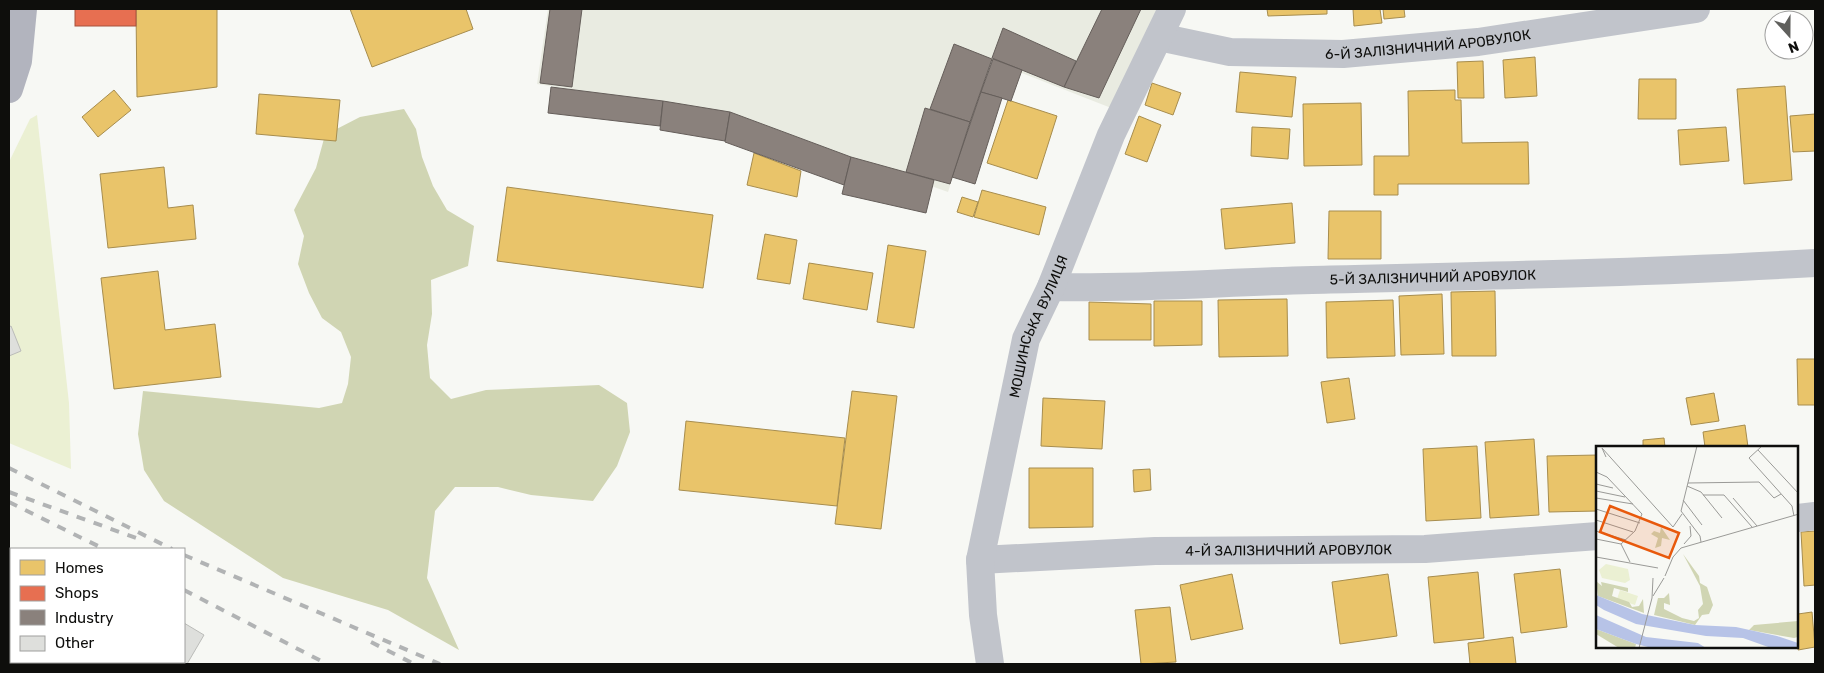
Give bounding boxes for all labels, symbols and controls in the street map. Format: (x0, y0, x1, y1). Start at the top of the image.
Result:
north arrow (1764, 10, 1814, 60)
street label: 6-Й ЗАЛІЗНИЧНИЙ АРОВУЛОК (1325, 26, 1532, 63)
text: N (1786, 37, 1801, 56)
street label: МОШИНСЬКА ВУЛИЦЯ (1006, 253, 1072, 399)
street label: 5-Й ЗАЛІЗНИЧНИЙ АРОВУЛОК (1329, 267, 1536, 289)
inset map (1596, 446, 1799, 648)
street label: 4-Й ЗАЛІЗНИЧНИЙ АРОВУЛОК (1185, 541, 1392, 560)
legend (10, 548, 185, 663)
text: Homes (55, 559, 104, 577)
text: Shops (55, 584, 99, 602)
text: Industry (55, 609, 114, 627)
text: Other (55, 634, 95, 652)

